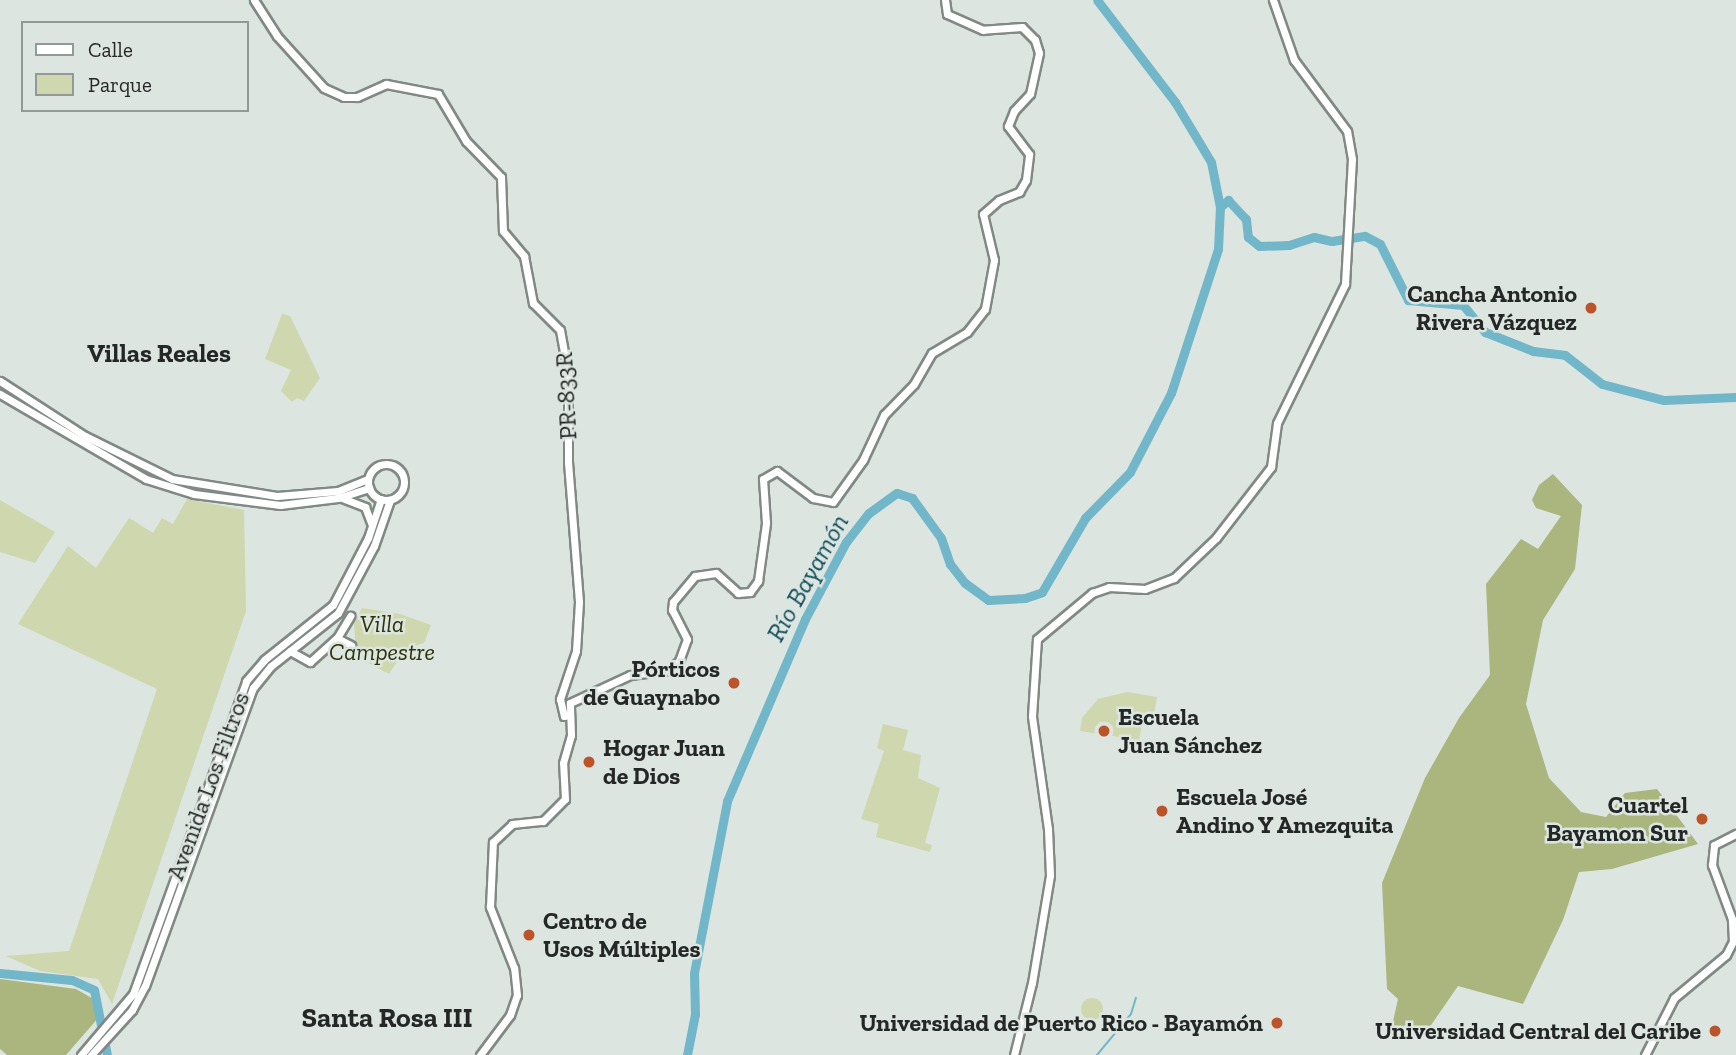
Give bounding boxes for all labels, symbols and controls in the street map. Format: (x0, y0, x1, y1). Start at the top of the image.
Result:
legend (21, 21, 248, 112)
text: Calle (88, 37, 133, 62)
text: Parque (88, 72, 152, 97)
place label: Cancha Antonio Rivera Vázquez (1407, 280, 1577, 336)
marker: Cancha Antonio Rivera Vázquez (1583, 300, 1599, 316)
district label: Villas Reales (87, 338, 231, 370)
street label: PR-833R (549, 352, 583, 440)
water label: Río Bayamón (760, 509, 856, 647)
park label: Villa Campestre (329, 610, 435, 666)
place label: Pórticos de Guaynabo (583, 655, 720, 711)
marker: Pórticos de Guaynabo (726, 675, 742, 691)
street label: Avenida Los Filtros (161, 688, 255, 884)
place label: Escuela Juan Sánchez (1118, 703, 1262, 759)
marker: Escuela Juan Sánchez (1096, 723, 1112, 739)
place label: Hogar Juan de Dios (603, 734, 726, 790)
marker: Hogar Juan de Dios (581, 754, 597, 770)
place label: Escuela José Andino Y Amezquita (1176, 783, 1396, 839)
place label: Cuartel Bayamon Sur (1546, 791, 1688, 847)
marker: Escuela José Andino Y Amezquita (1154, 803, 1170, 819)
marker: Cuartel Bayamon Sur (1694, 811, 1710, 827)
place label: Centro de Usos Múltiples (543, 907, 700, 963)
marker: Centro de Usos Múltiples (521, 927, 537, 943)
district label: Santa Rosa III (301, 1001, 473, 1035)
place label: Universidad de Puerto Rico - Bayamón (859, 1009, 1263, 1037)
marker: Universidad de Puerto Rico - Bayamón (1269, 1015, 1285, 1031)
place label: Universidad Central del Caribe (1375, 1017, 1701, 1045)
marker: Universidad Central del Caribe (1707, 1023, 1723, 1039)

